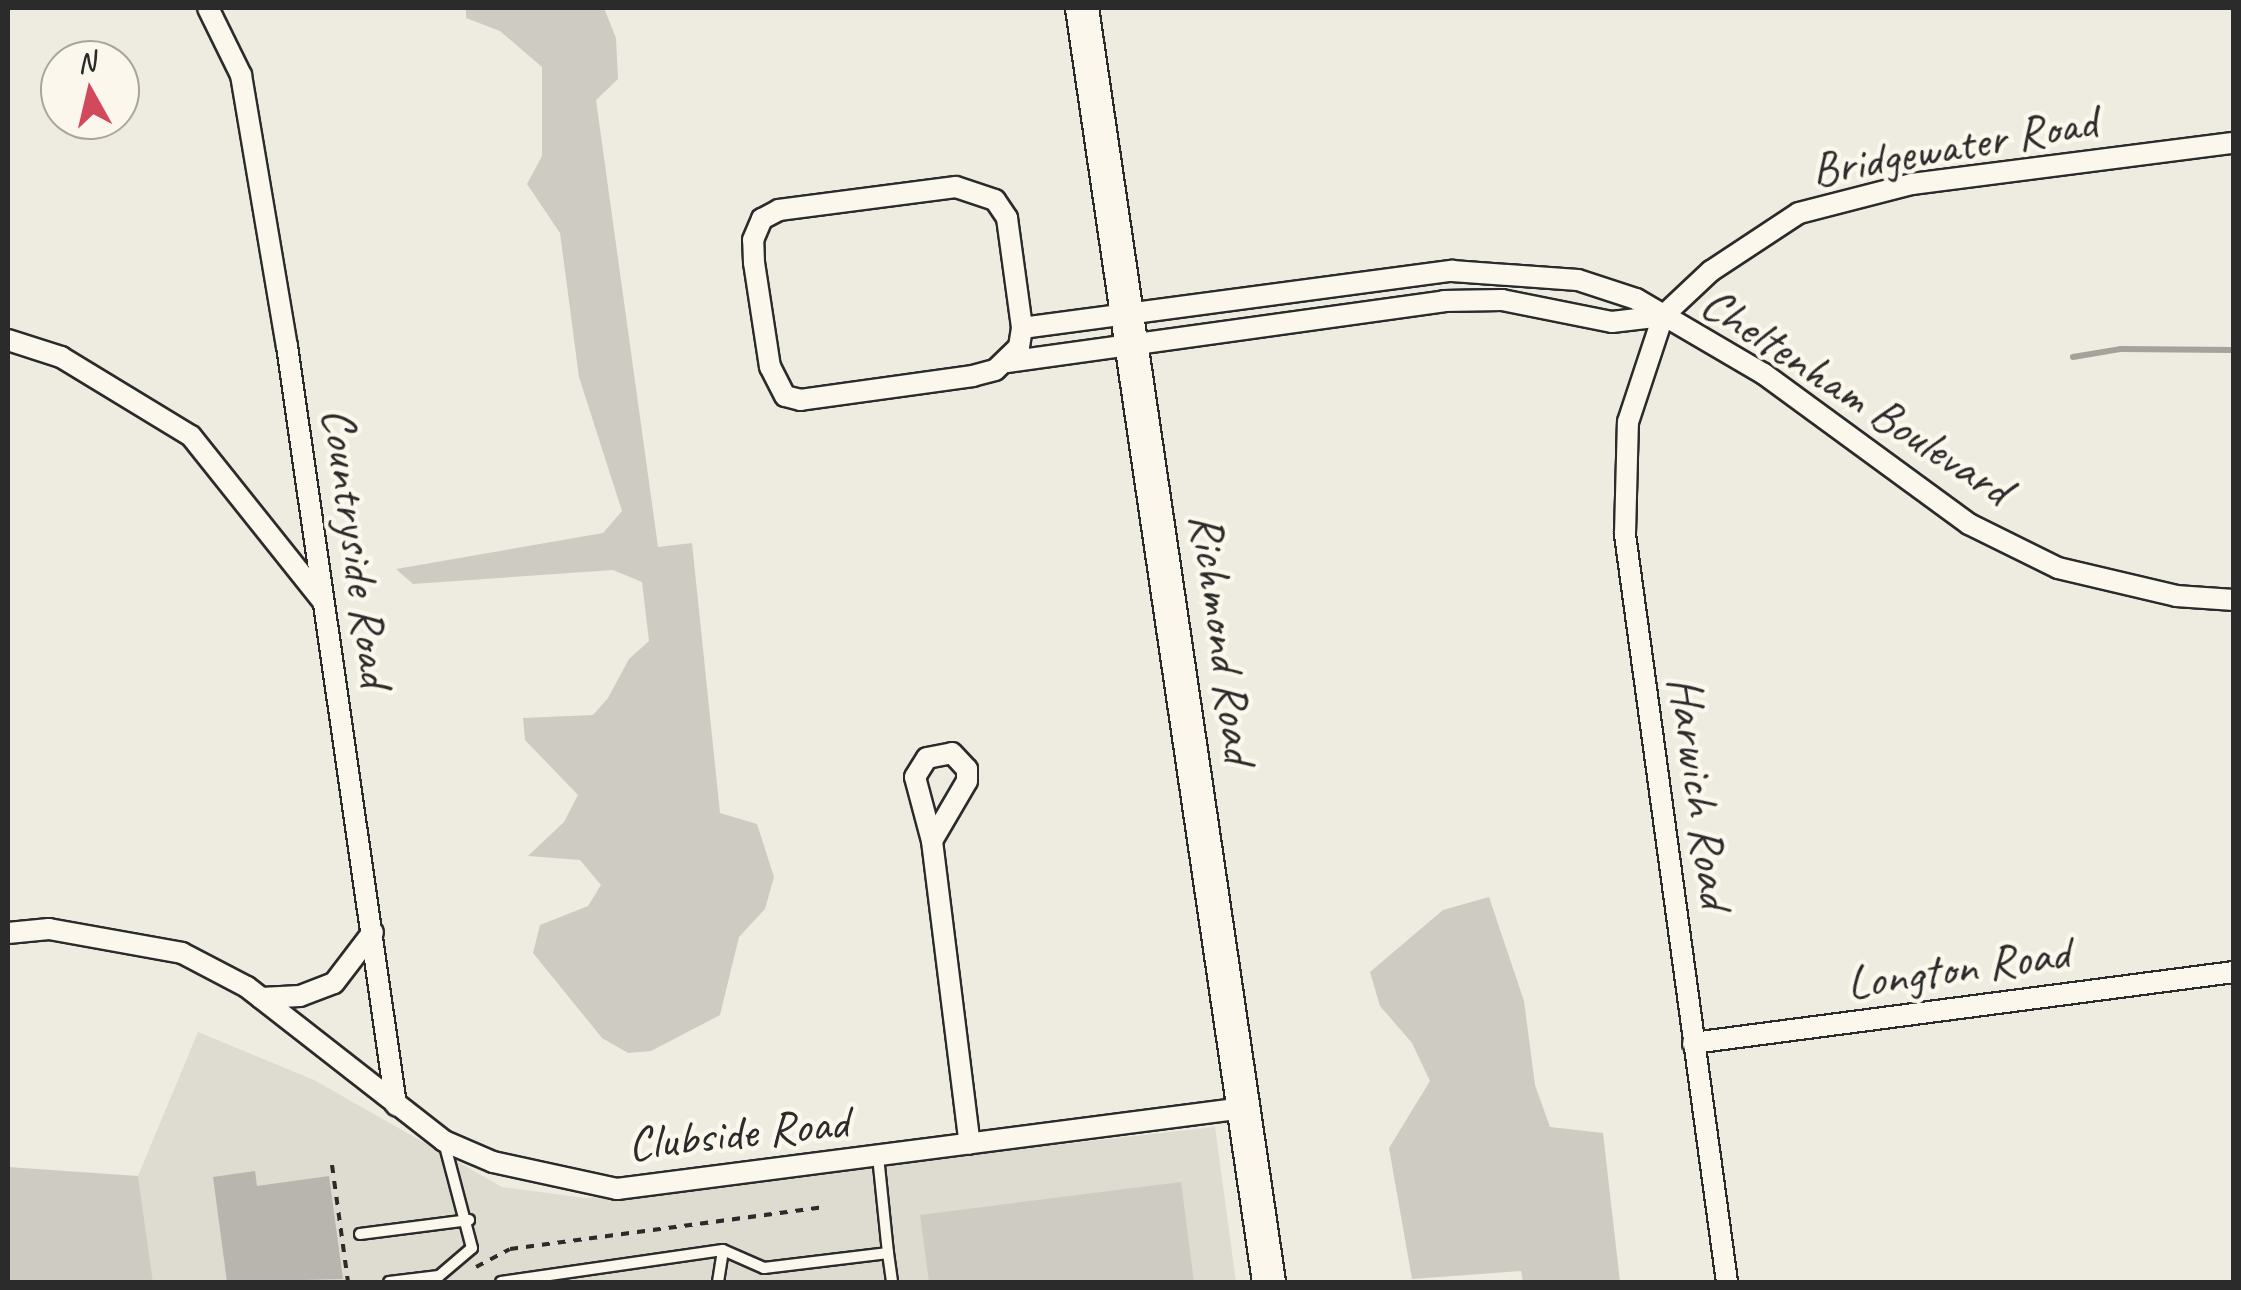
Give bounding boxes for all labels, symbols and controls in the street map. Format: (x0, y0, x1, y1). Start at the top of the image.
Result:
north arrow (40, 40, 140, 140)
text: N (75, 43, 97, 80)
street label: Bridgewater Road (1807, 93, 2101, 199)
street label: Cheltenham Boulevard (1690, 274, 2022, 518)
street label: Countryside Road (309, 404, 405, 690)
street label: Richmond Road (1177, 510, 1269, 766)
street label: Harwich Road (1655, 674, 1745, 910)
street label: Longton Road (1844, 924, 2072, 1012)
street label: Clubside Road (625, 1093, 851, 1173)

